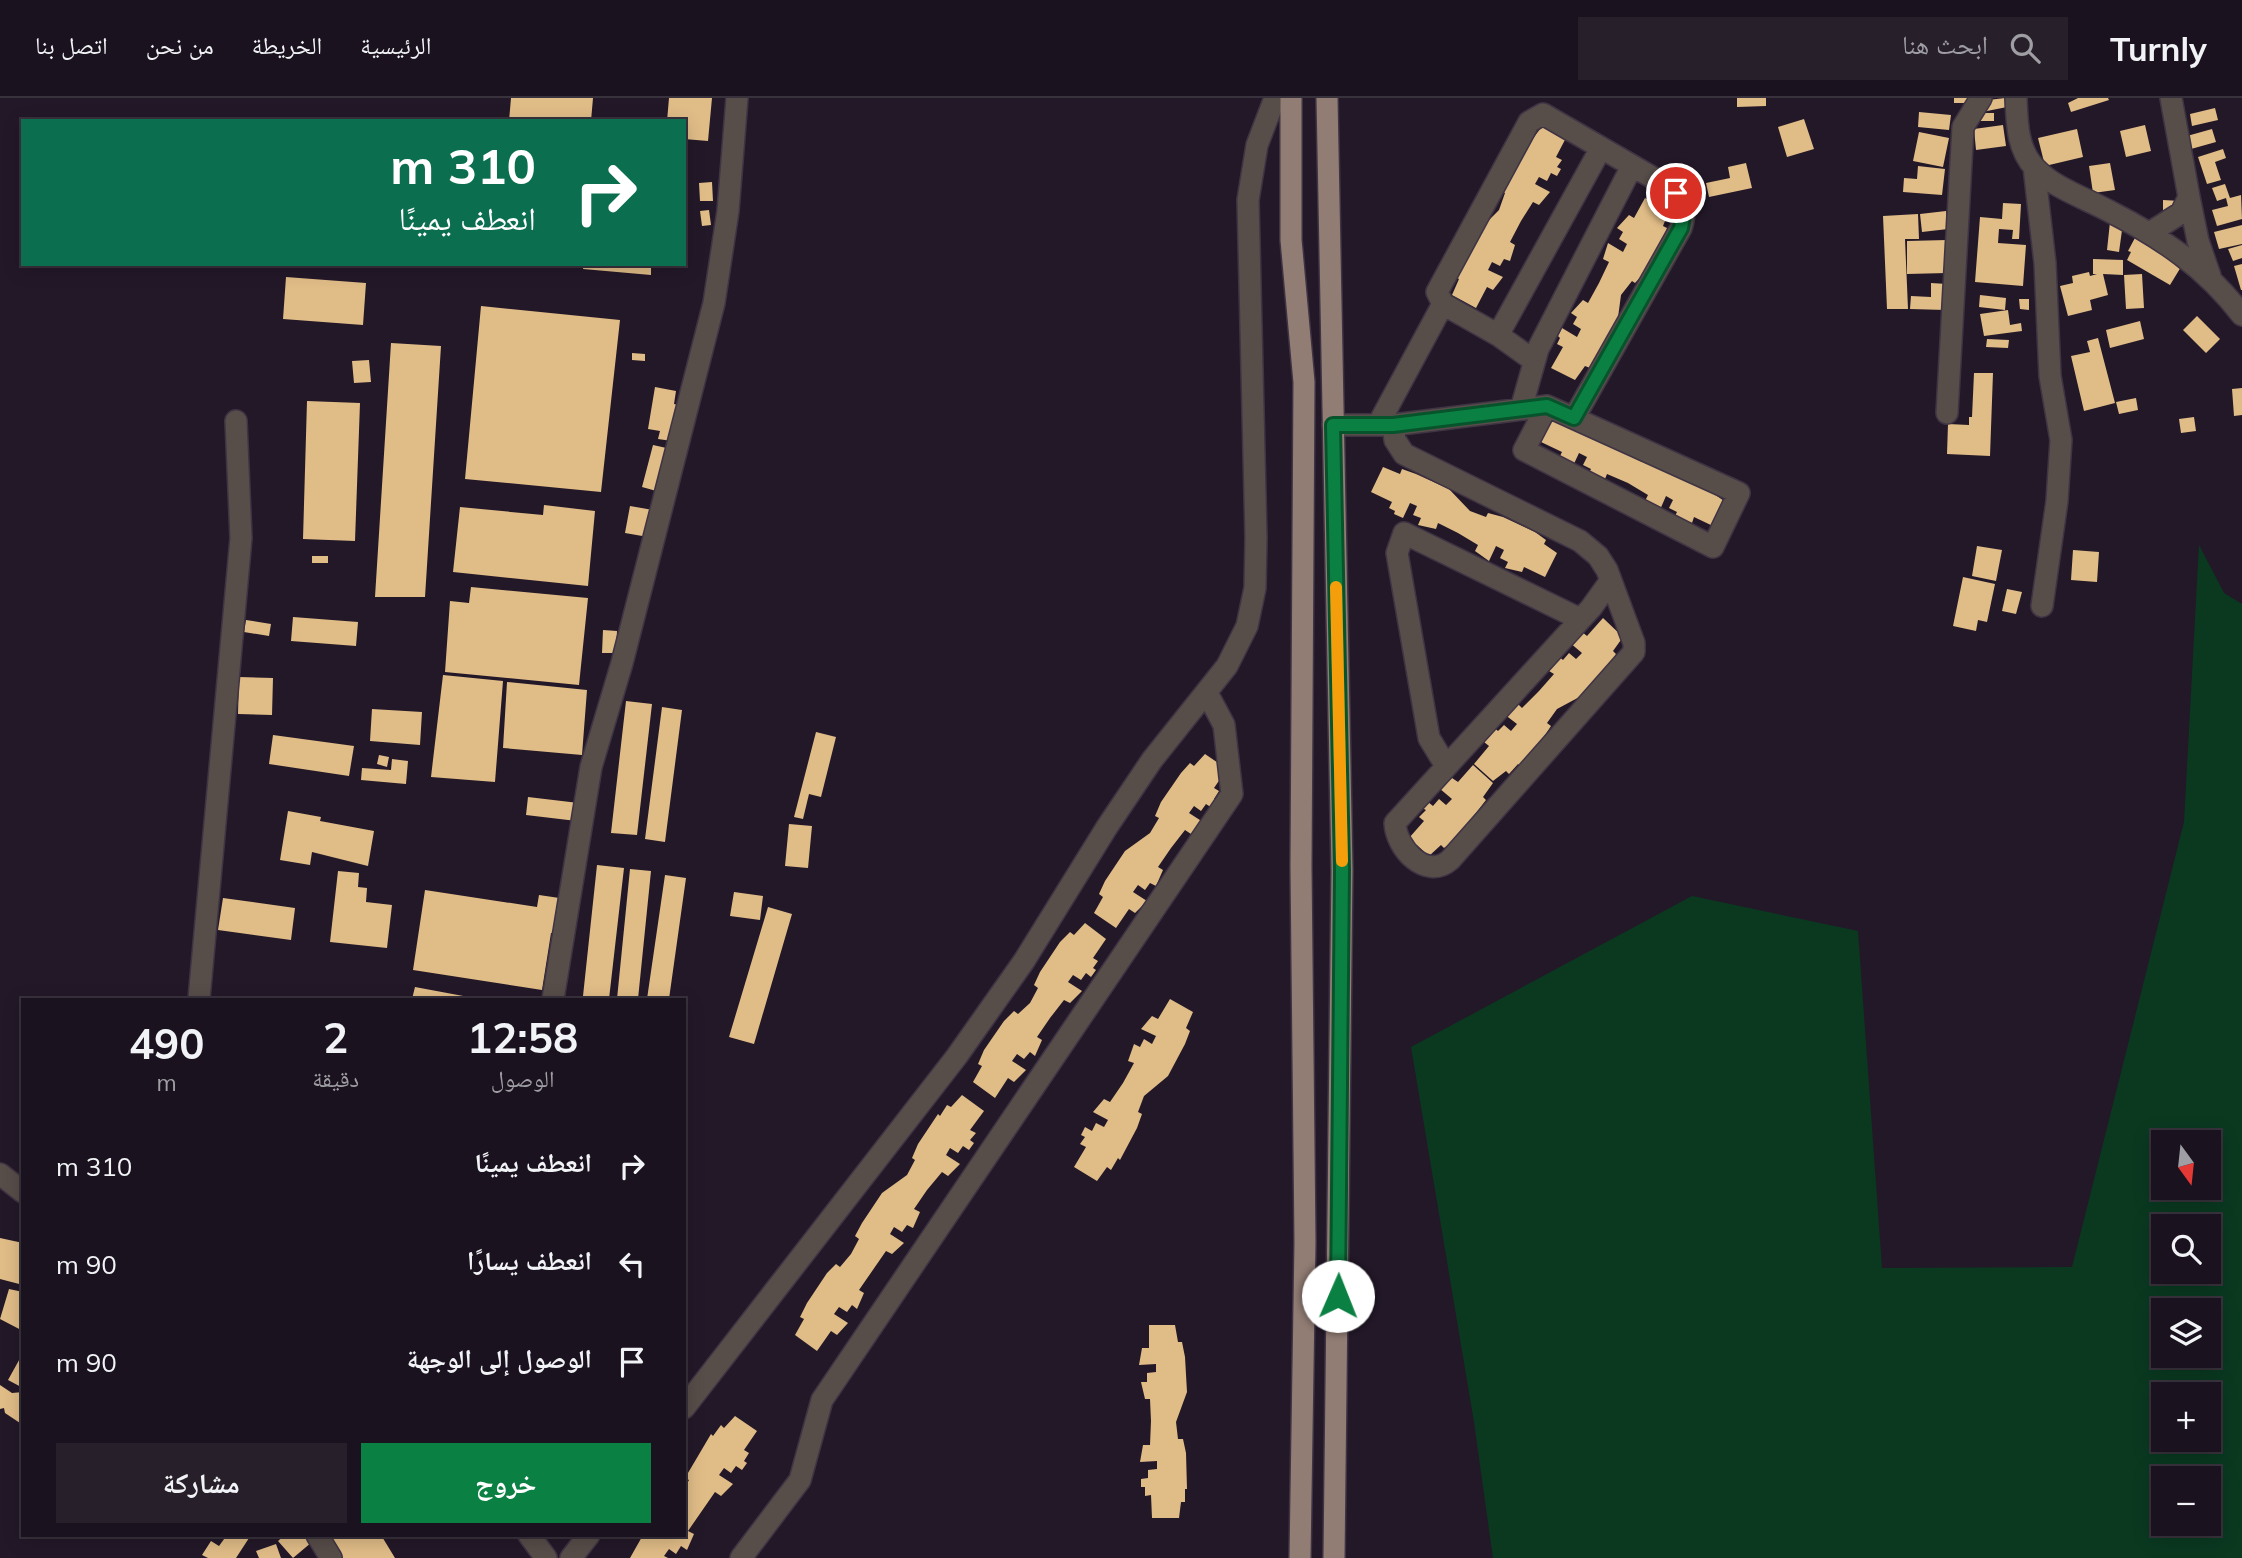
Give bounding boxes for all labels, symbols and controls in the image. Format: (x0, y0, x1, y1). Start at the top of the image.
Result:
search box (1578, 17, 2068, 80)
text: ابحث هنا (1902, 28, 1988, 61)
text: Turnly (2110, 28, 2207, 69)
icon: search (2006, 29, 2044, 67)
text: اتصل بنا (35, 30, 108, 60)
text: من نحن (146, 30, 214, 60)
text: الخريطة (252, 30, 322, 60)
text: الرئيسية (360, 30, 431, 60)
text: 310 m (390, 135, 536, 196)
icon: right (560, 147, 651, 238)
pin (1646, 163, 1706, 223)
icon: arrive (1657, 174, 1695, 212)
text: انعطف يمينًا (399, 198, 536, 238)
text: 2 (323, 1011, 348, 1064)
text: 12:58 (467, 1011, 578, 1064)
text: 490 (129, 1017, 204, 1070)
text: دقيقة (312, 1064, 359, 1093)
text: الوصول (491, 1064, 554, 1093)
text: m (157, 1068, 177, 1097)
north arrow (2151, 1130, 2221, 1200)
map controls (2151, 1130, 2221, 1536)
text: انعطف يمينًا (475, 1146, 592, 1179)
icon: right (613, 1147, 651, 1185)
text: 310 m (56, 1150, 132, 1183)
button: search (2151, 1214, 2221, 1284)
text: انعطف يسارًا (467, 1244, 592, 1277)
icon: left (613, 1245, 651, 1283)
text: 90 m (56, 1248, 117, 1281)
position arrow (1301, 1259, 1375, 1333)
button: layers (2151, 1298, 2221, 1368)
text: الوصول إلى الوجهة (407, 1342, 592, 1375)
icon: arrive (613, 1343, 651, 1381)
text: 90 m (56, 1346, 117, 1379)
button: + (2151, 1382, 2221, 1452)
button: مشاركة (56, 1443, 347, 1523)
button: خروج (361, 1443, 651, 1523)
button: − (2151, 1466, 2221, 1536)

